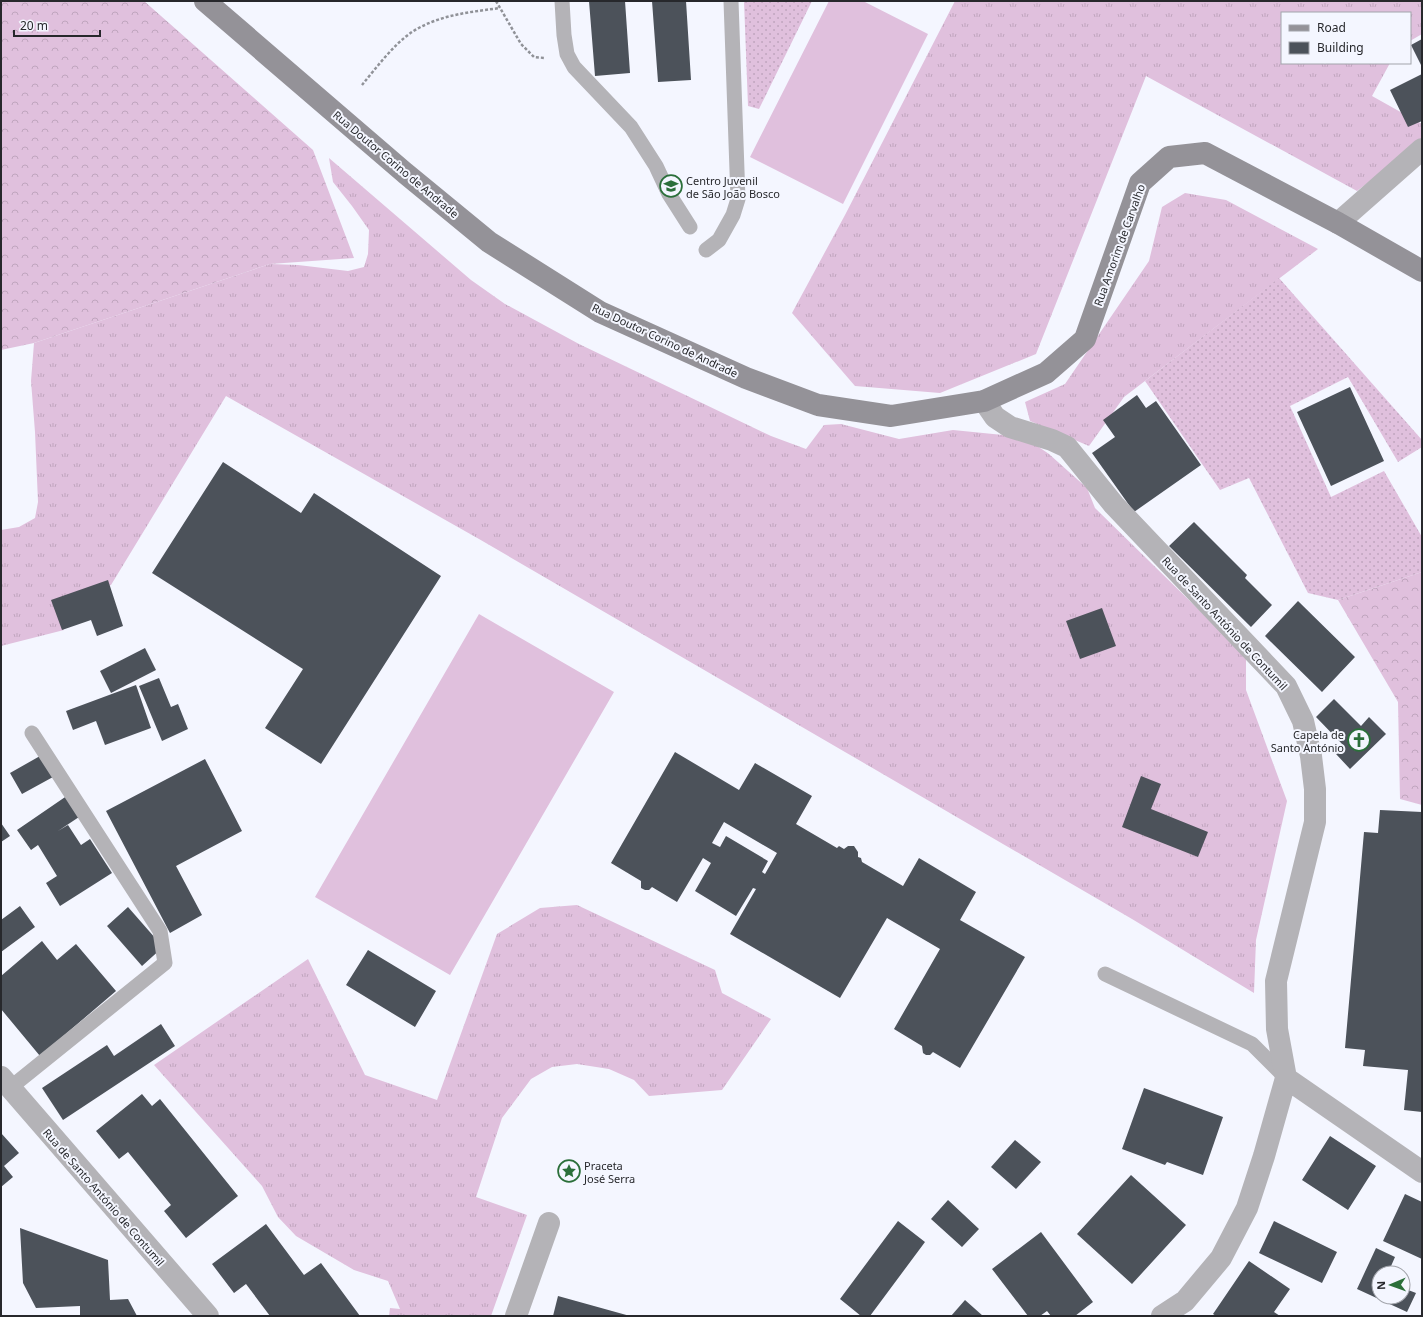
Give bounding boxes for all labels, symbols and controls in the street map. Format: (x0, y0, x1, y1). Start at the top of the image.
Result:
scale bar (14, 12, 100, 38)
legend (1281, 12, 1411, 64)
text: 20 m (20, 17, 48, 34)
text: Road (1317, 19, 1346, 36)
text: Building (1317, 39, 1364, 56)
street label: Rua Doutor Corino de Andrade (330, 107, 462, 221)
school or university icon: Centro Juvenil de São João Bosco (658, 173, 684, 199)
place label: Centro Juvenil de São João Bosco (686, 173, 780, 201)
street label: Rua Amorim de Carvalho (1090, 182, 1148, 308)
street label: Rua Doutor Corino de Andrade (590, 300, 740, 380)
street label: Rua de Santo António de Contumil (1159, 553, 1291, 693)
place label: Capela de Santo António (1271, 727, 1344, 755)
church icon: Capela de Santo António (1346, 727, 1372, 753)
street label: Rua de Santo António de Contumil (40, 1125, 168, 1269)
place icon: Praceta José Serra (556, 1158, 582, 1184)
place label: Praceta José Serra (583, 1158, 635, 1186)
north arrow (1371, 1265, 1411, 1305)
text: N (1373, 1281, 1388, 1290)

